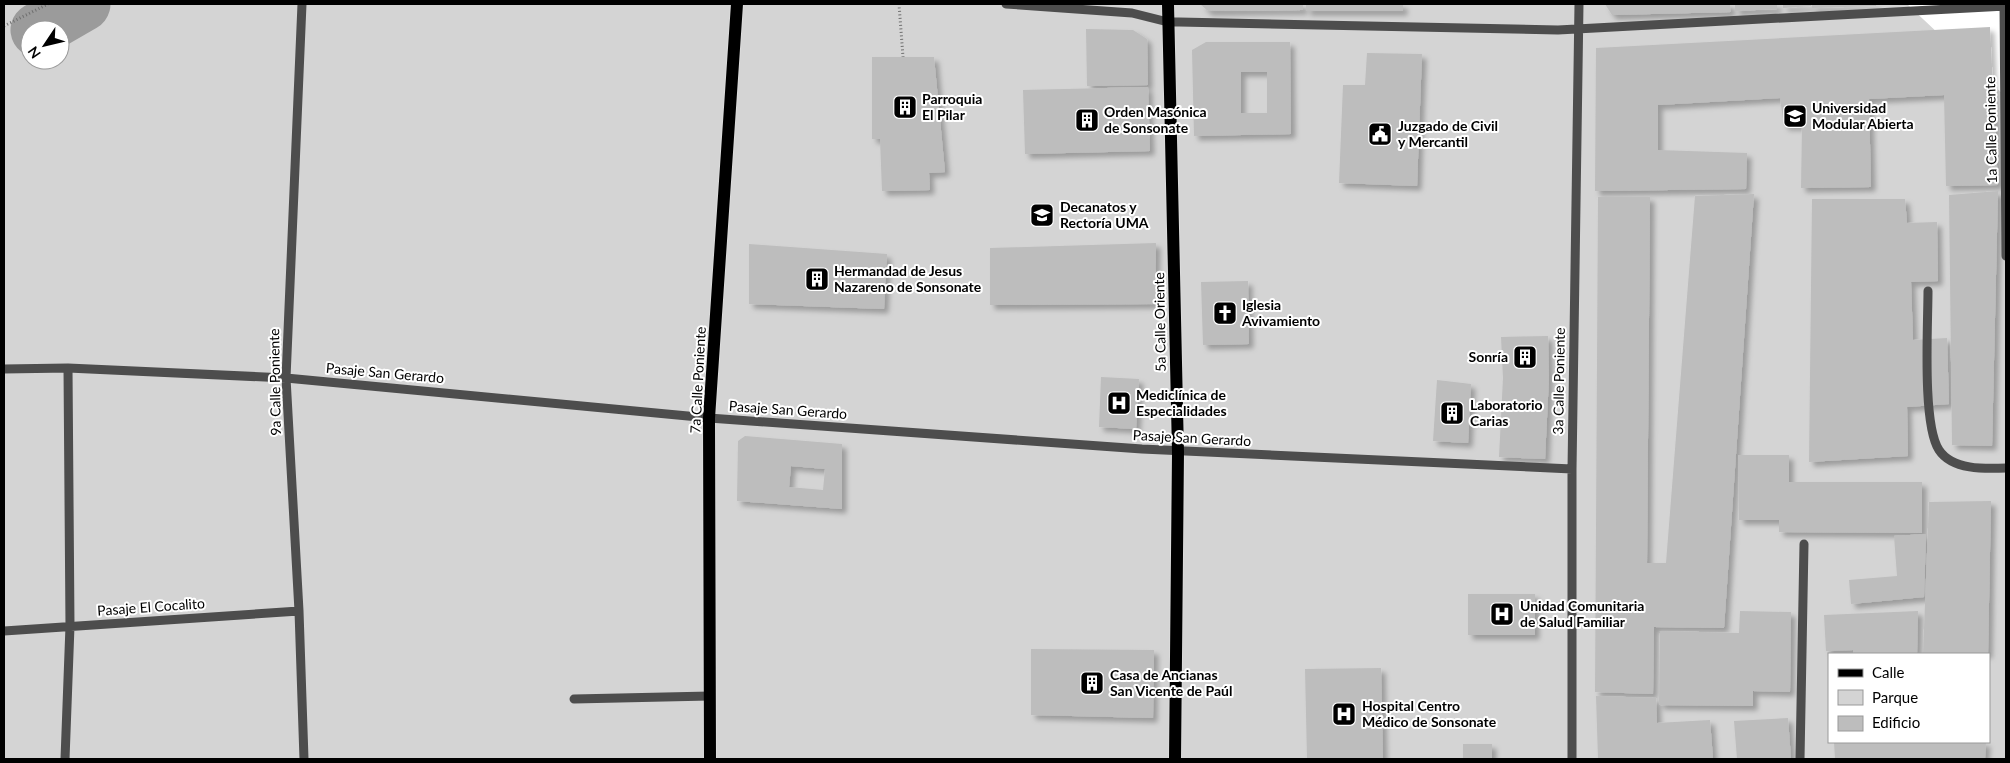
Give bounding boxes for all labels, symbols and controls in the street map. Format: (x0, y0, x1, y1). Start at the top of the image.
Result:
north arrow (20, 20, 70, 70)
text: N (24, 43, 44, 62)
street label: 1a Calle Poniente (1981, 76, 2000, 184)
place label: Parroquia El Pilar (922, 90, 982, 123)
building icon: Parroquia El Pilar (892, 94, 918, 120)
place label: Universidad Modular Abierta (1812, 99, 1914, 132)
place label: Orden Masónica de Sonsonate (1104, 103, 1207, 136)
school or university icon: Universidad Modular Abierta (1782, 103, 1808, 129)
building icon: Orden Masónica de Sonsonate (1074, 107, 1100, 133)
place label: Juzgado de Civil y Mercantil (1398, 117, 1498, 150)
public building icon: Juzgado de Civil y Mercantil (1367, 121, 1393, 147)
place label: Decanatos y Rectoría UMA (1060, 198, 1149, 231)
school or university icon: Decanatos y Rectoría UMA (1029, 202, 1055, 228)
place label: Hermandad de Jesus Nazareno de Sonsonate (834, 262, 982, 295)
building icon: Hermandad de Jesus Nazareno de Sonsonate (804, 266, 830, 292)
street label: 5a Calle Oriente (1150, 272, 1169, 372)
place label: Iglesia Avivamiento (1241, 296, 1320, 329)
church icon: Iglesia Avivamiento (1212, 300, 1238, 326)
street label: 7a Calle Poniente (686, 326, 709, 434)
street label: 3a Calle Poniente (1549, 327, 1568, 435)
street label: 9a Calle Poniente (265, 328, 284, 436)
building icon: Sonría (1512, 344, 1538, 370)
place label: Sonría (1469, 348, 1508, 365)
street label: Pasaje San Gerardo (325, 359, 445, 386)
place label: Mediclínica de Especialidades (1136, 386, 1227, 419)
hospital icon: Mediclínica de Especialidades (1106, 390, 1132, 416)
place label: Laboratorio Carias (1470, 396, 1543, 429)
street label: Pasaje San Gerardo (728, 397, 848, 422)
building icon: Laboratorio Carias (1439, 400, 1465, 426)
street label: Pasaje San Gerardo (1132, 426, 1252, 449)
street label: Pasaje El Cocalito (97, 594, 205, 619)
place label: Unidad Comunitaria de Salud Familiar (1520, 597, 1644, 630)
hospital icon: Unidad Comunitaria de Salud Familiar (1489, 601, 1515, 627)
legend (1828, 653, 1990, 743)
text: Calle (1872, 663, 1905, 681)
place label: Casa de Ancianas San Vicente de Paúl (1110, 666, 1232, 699)
building icon: Casa de Ancianas San Vicente de Paúl (1079, 670, 1105, 696)
text: Parque (1872, 688, 1918, 706)
place label: Hospital Centro Médico de Sonsonate (1362, 697, 1497, 730)
hospital icon: Hospital Centro Médico de Sonsonate (1331, 701, 1357, 727)
text: Edificio (1872, 713, 1920, 731)

